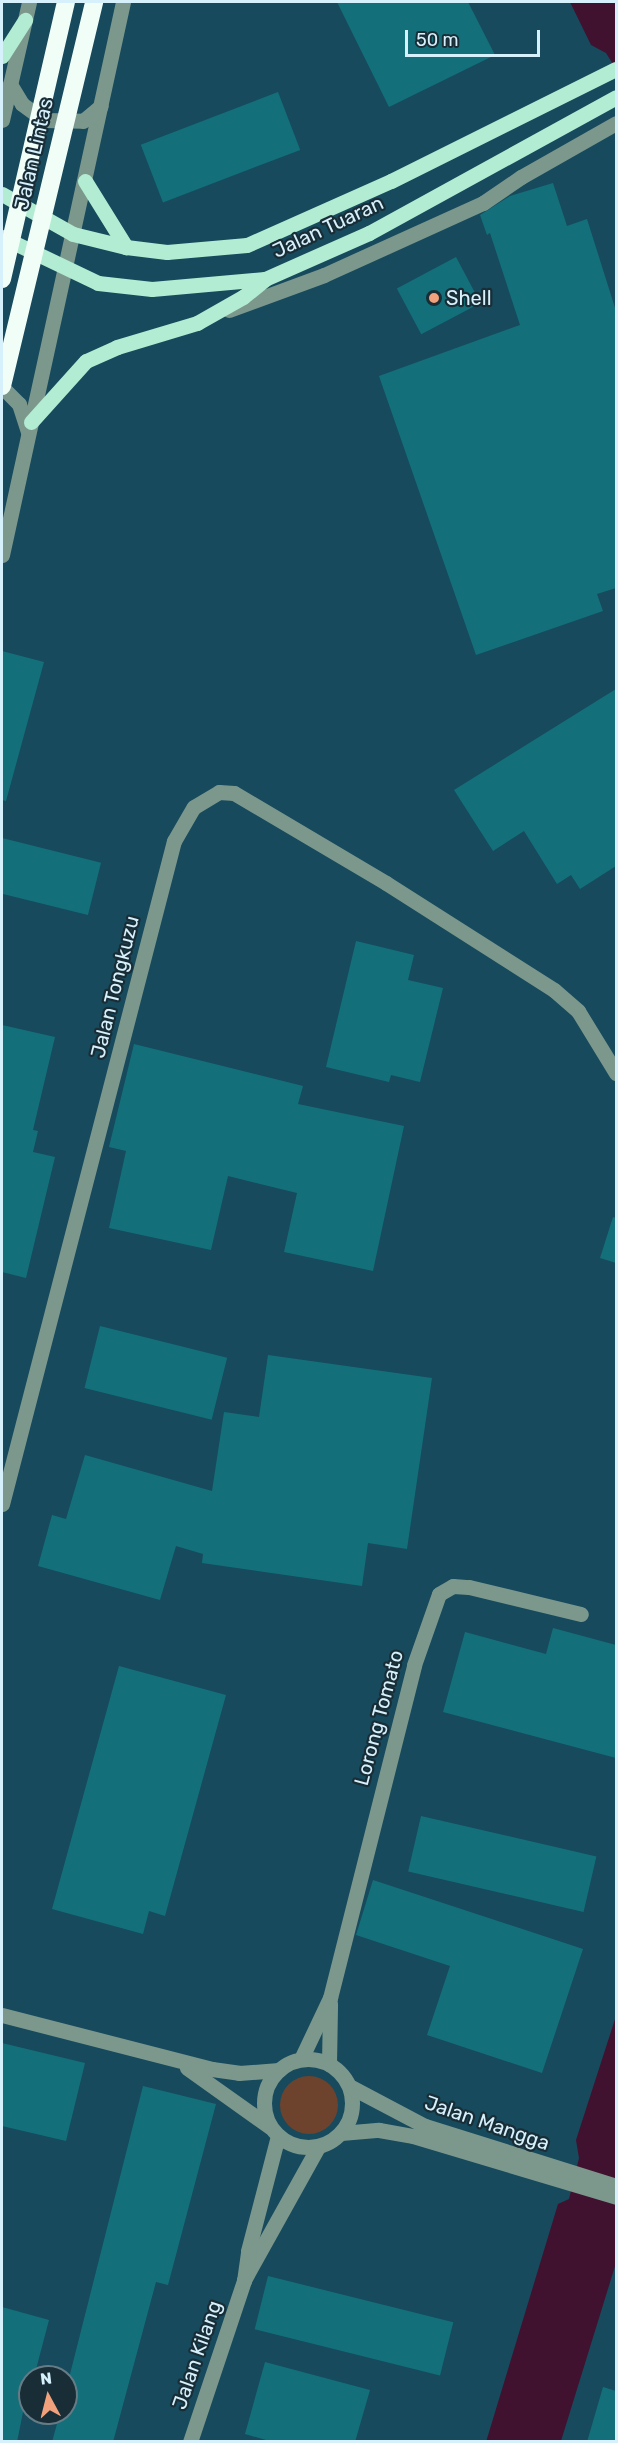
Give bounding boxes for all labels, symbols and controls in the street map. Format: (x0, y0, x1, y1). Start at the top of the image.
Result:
scale bar (408, 18, 543, 56)
text: 50 m (416, 29, 459, 51)
street label: Jalan Lintas (10, 96, 58, 212)
street label: Jalan Tuaran (268, 191, 388, 263)
place label: Shell (446, 286, 492, 310)
marker: Shell (427, 291, 441, 305)
street label: Jalan Tongkuzu (86, 913, 144, 1061)
street label: Lorong Tomato (349, 1648, 409, 1788)
street label: Jalan Mangga (421, 2090, 553, 2156)
street label: Jalan Kilang (167, 2297, 227, 2413)
north arrow (18, 2365, 78, 2425)
text: N (39, 2368, 53, 2389)

